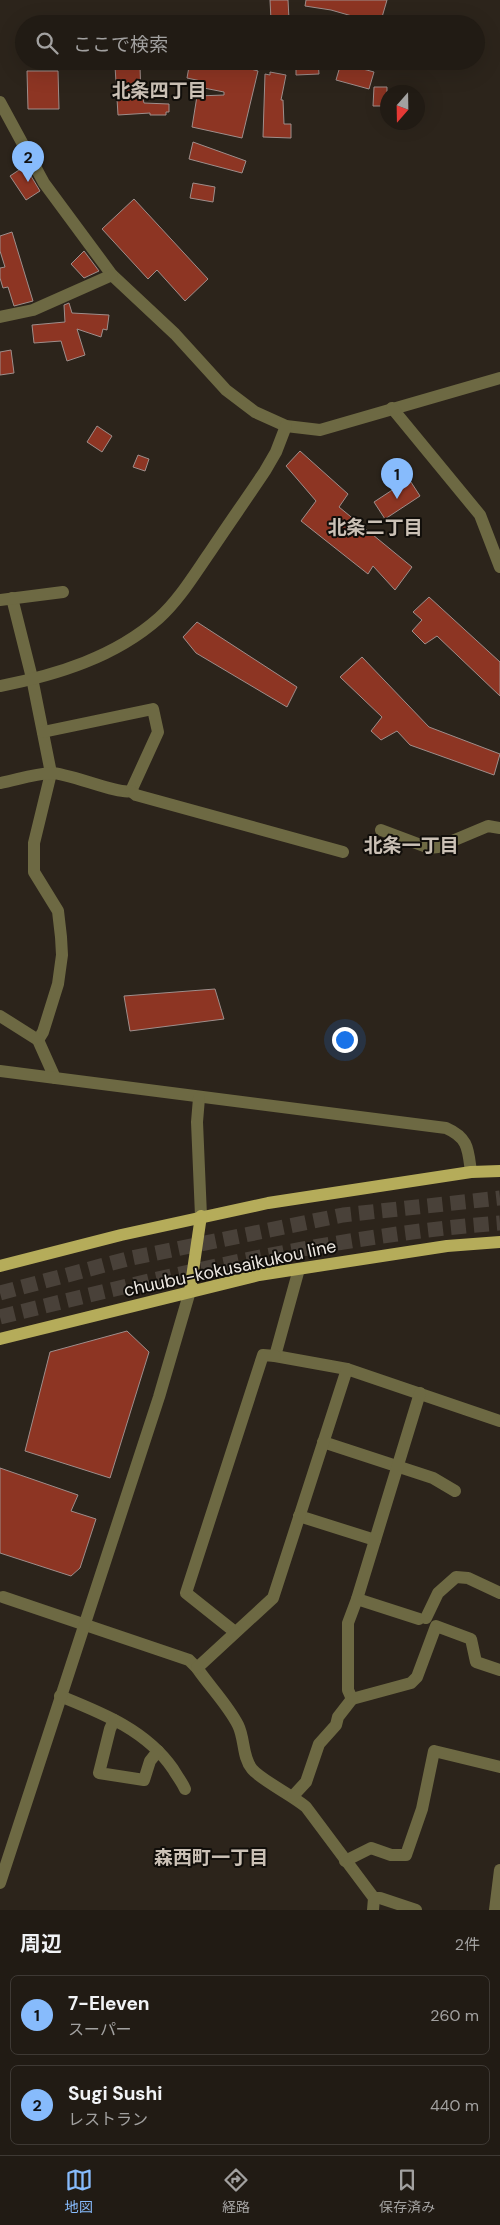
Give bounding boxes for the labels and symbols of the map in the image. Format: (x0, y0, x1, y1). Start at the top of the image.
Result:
district label: 北条四丁目 (111, 78, 207, 103)
north arrow (380, 85, 425, 130)
pin: 2 (12, 141, 44, 182)
pin: 1 (381, 458, 413, 499)
district label: 北条二丁目 (327, 515, 423, 540)
district label: 北条一丁目 (363, 833, 459, 858)
your location (332, 1027, 358, 1053)
street label: chuubu-kokusaikukou line (122, 1234, 338, 1302)
district label: 森西町一丁目 (154, 1845, 268, 1870)

